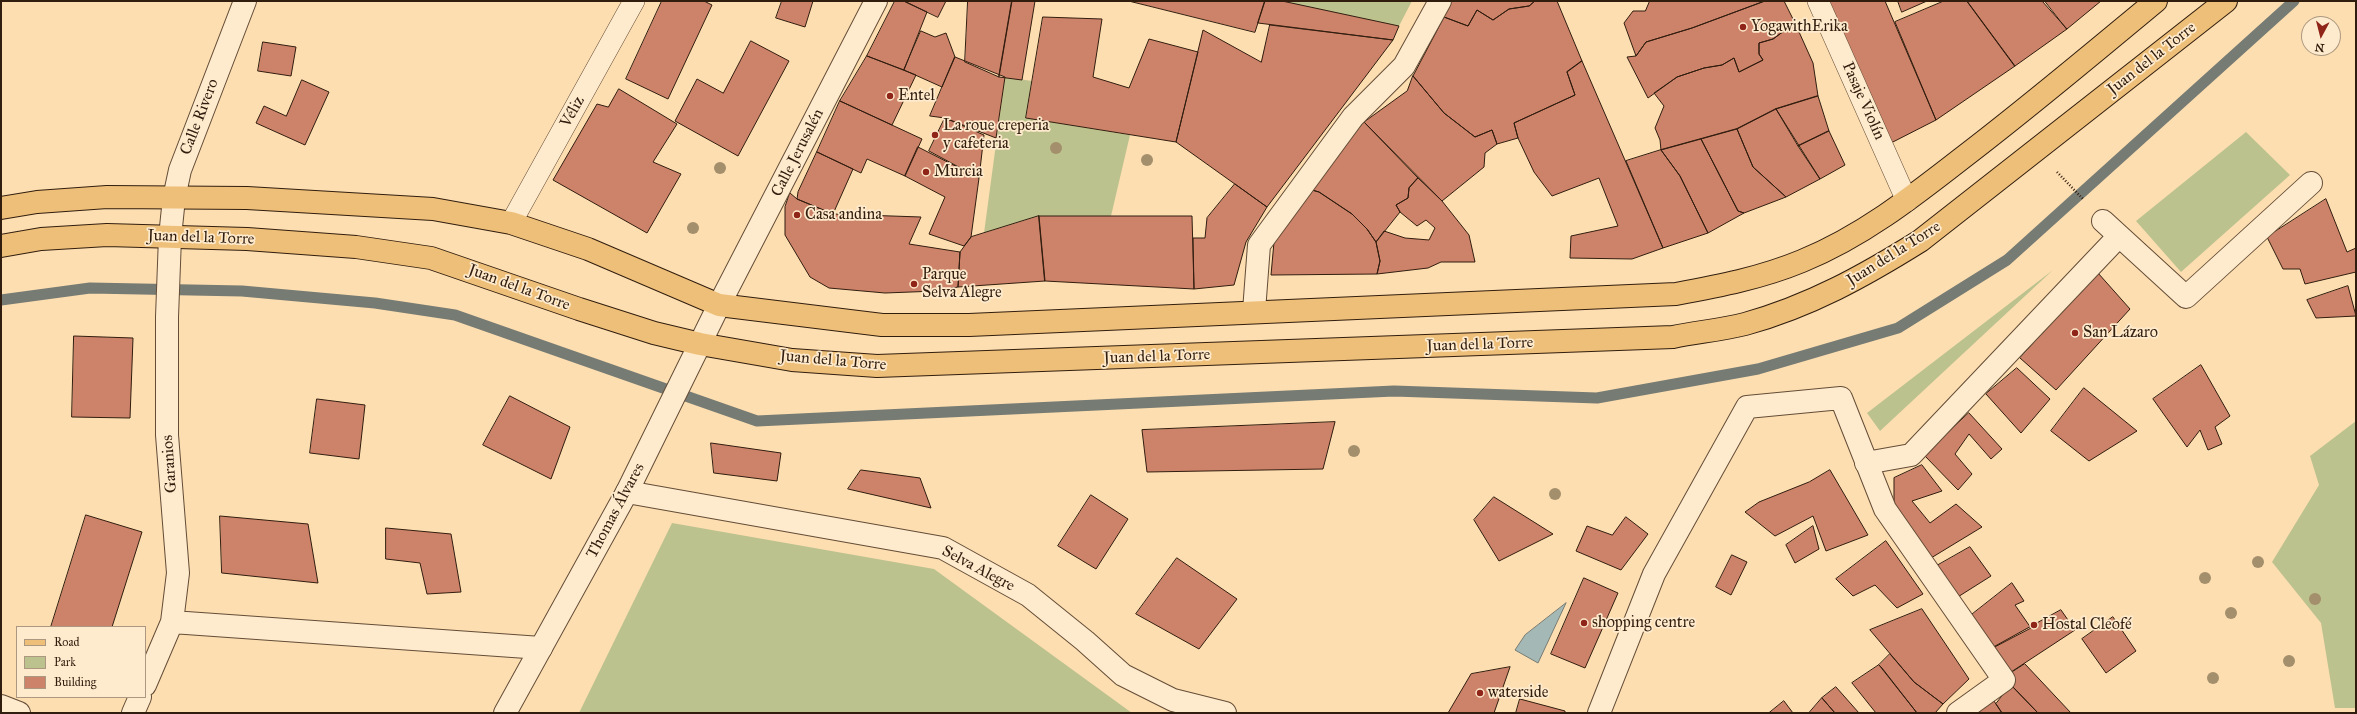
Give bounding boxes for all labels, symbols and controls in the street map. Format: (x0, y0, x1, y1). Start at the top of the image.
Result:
north arrow (2301, 16, 2341, 56)
place label: YogawithErika (1751, 17, 1848, 37)
street label: Juan del la Torre (2104, 19, 2200, 99)
marker: YogawithErika (1738, 22, 1748, 32)
text: N (2314, 40, 2325, 54)
street label: Pasaje Violín (1837, 59, 1889, 143)
street label: Calle Rivero (177, 76, 223, 158)
place label: Entel (898, 86, 935, 106)
marker: Entel (885, 91, 895, 101)
street label: Véliz (557, 93, 589, 131)
street label: Calle Jerusalén (768, 106, 828, 200)
place label: La roue creperia y cafeteria (943, 116, 1049, 154)
marker: La roue creperia y cafeteria (930, 130, 940, 140)
place label: Murcia (934, 162, 983, 182)
marker: Murcia (921, 167, 931, 177)
place label: Casa andina (805, 205, 882, 225)
marker: Casa andina (792, 210, 802, 220)
street label: Juan del la Torre (1844, 218, 1944, 290)
street label: Juan del la Torre (147, 227, 255, 249)
street label: Juan del la Torre (466, 261, 572, 315)
place label: Parque Selva Alegre (922, 265, 1002, 303)
marker: Parque Selva Alegre (909, 279, 919, 289)
place label: San Lázaro (2083, 323, 2158, 343)
marker: San Lázaro (2070, 328, 2080, 338)
street label: Juan del la Torre (1426, 334, 1534, 356)
street label: Juan del la Torre (1103, 346, 1211, 368)
street label: Juan del la Torre (779, 347, 887, 375)
street label: Garanios (158, 434, 182, 494)
street label: Thomas Álvares (583, 460, 649, 562)
street label: Selva Alegre (938, 542, 1018, 596)
place label: shopping centre (1592, 613, 1695, 633)
place label: Hostal Cleofé (2042, 615, 2132, 635)
marker: shopping centre (1579, 618, 1589, 628)
marker: Hostal Cleofé (2029, 620, 2039, 630)
legend (16, 626, 146, 698)
text: Road (54, 635, 80, 649)
text: Park (54, 655, 76, 669)
text: Building (54, 675, 96, 689)
place label: waterside (1488, 683, 1548, 703)
marker: waterside (1475, 688, 1485, 698)

